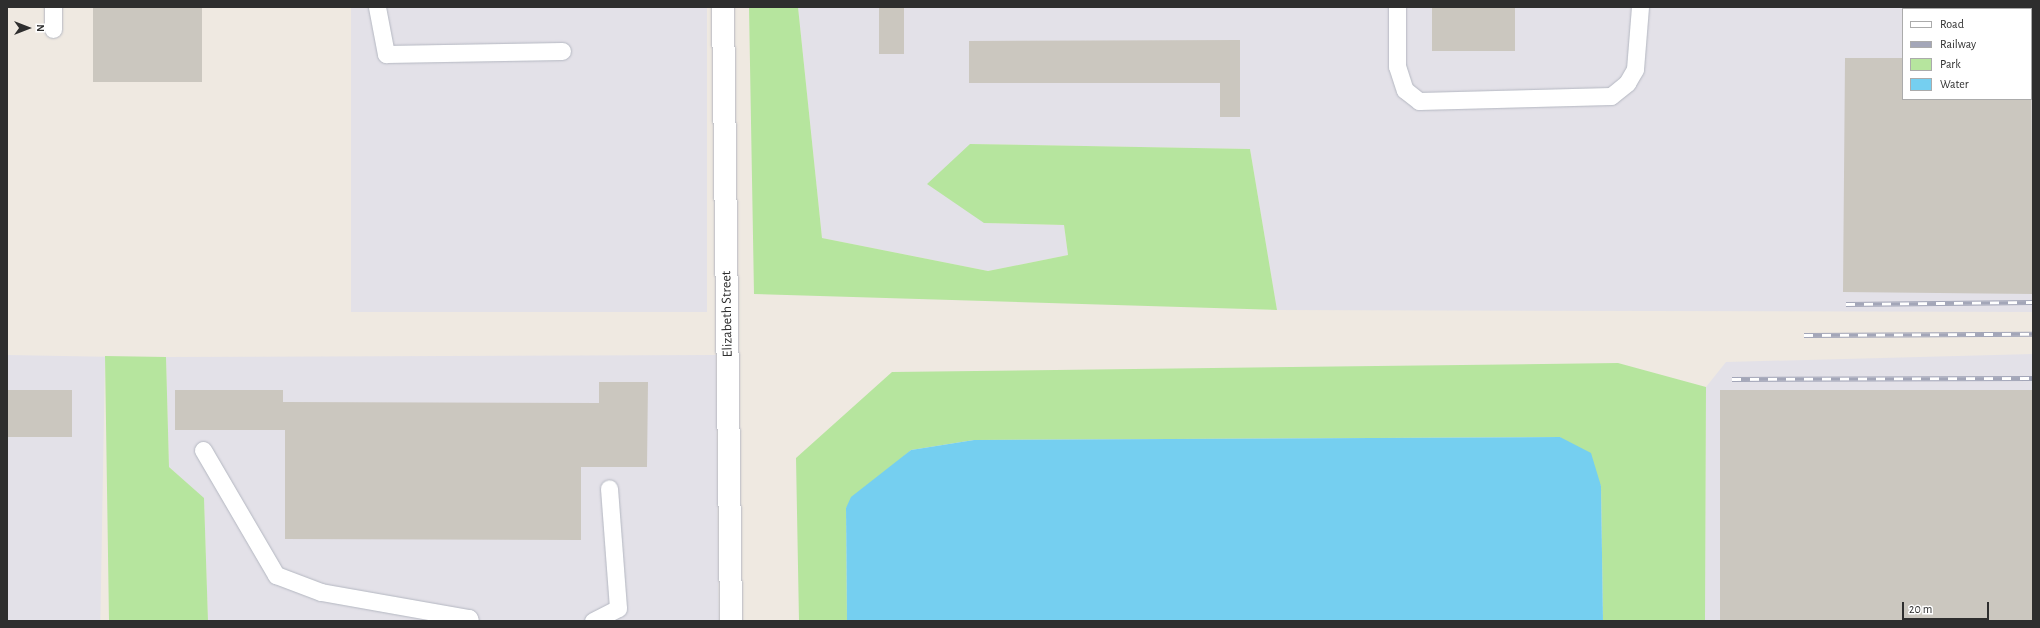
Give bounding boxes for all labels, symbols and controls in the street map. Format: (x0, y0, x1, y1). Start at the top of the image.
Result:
north arrow (8, 8, 48, 48)
legend (1902, 8, 2032, 100)
text: Road (1940, 18, 1964, 30)
text: N (35, 24, 46, 32)
text: Railway (1940, 38, 1976, 50)
text: Park (1940, 58, 1961, 70)
text: Water (1940, 78, 1969, 90)
street label: Elizabeth Street (718, 271, 736, 357)
scale bar (1904, 594, 1991, 620)
text: 20 m (1909, 603, 1932, 615)

